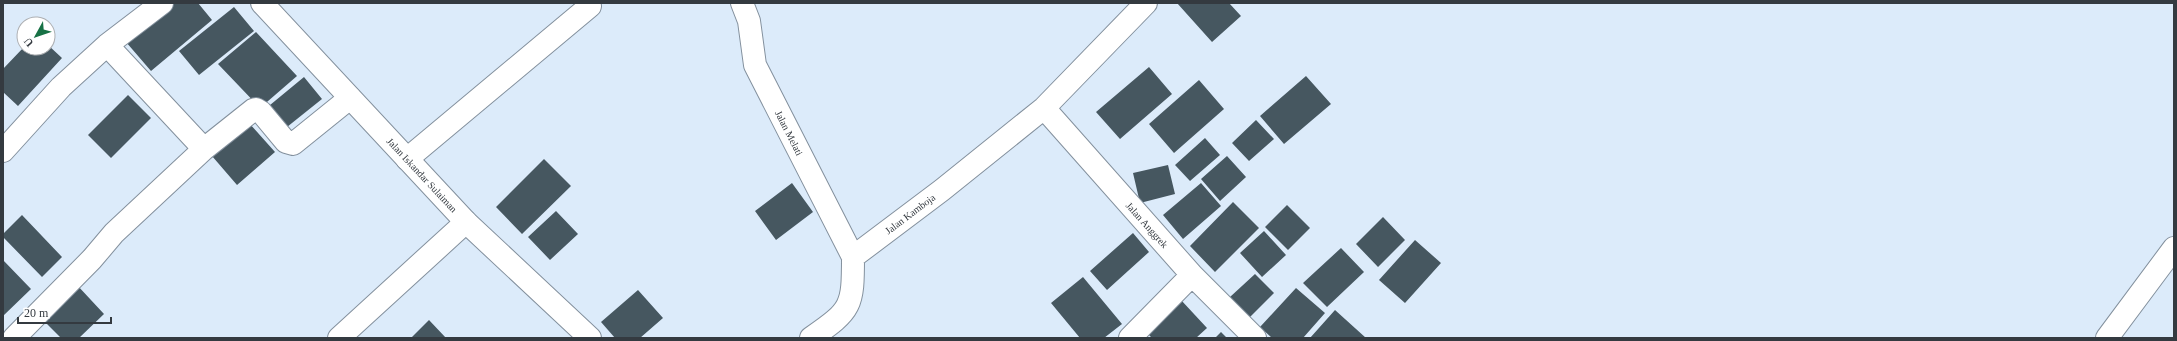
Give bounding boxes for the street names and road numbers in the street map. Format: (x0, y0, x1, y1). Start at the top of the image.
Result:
street label: Jalan Melati (773, 109, 805, 158)
street label: Jalan Iskandar Sulaiman (385, 136, 459, 214)
street label: Jalan Kamboja (883, 191, 938, 236)
street label: Jalan Anggrek (1124, 200, 1170, 250)

